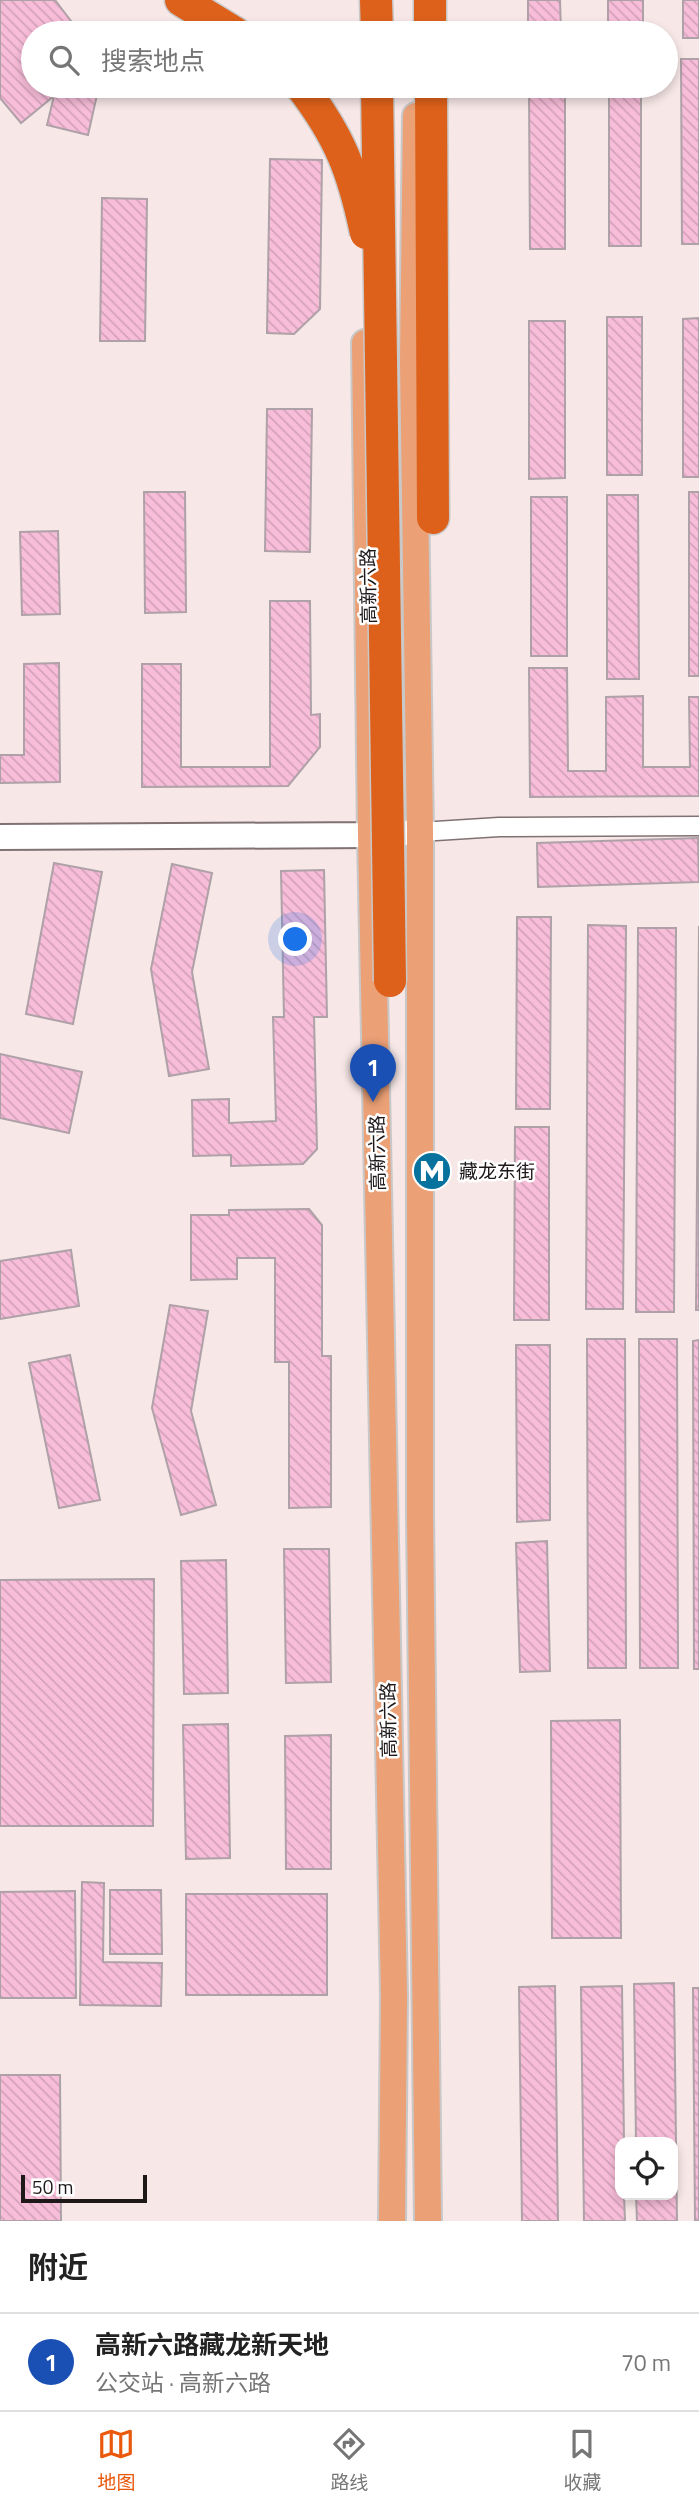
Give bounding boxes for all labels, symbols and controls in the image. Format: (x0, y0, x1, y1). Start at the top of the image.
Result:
search box (21, 21, 678, 98)
icon: search (45, 41, 83, 79)
text: 搜索地点 (101, 41, 205, 80)
street label: 高新六路 (352, 548, 383, 624)
your location (278, 922, 312, 956)
pin: 1 (350, 1044, 396, 1102)
street label: 高新六路 (361, 1115, 392, 1191)
metro station icon: 藏龙东街 (411, 1150, 453, 1192)
place label: 藏龙东街 (459, 1156, 535, 1185)
street label: 高新六路 (372, 1682, 403, 1758)
map controls (615, 2137, 678, 2200)
button: locate (615, 2137, 678, 2200)
scale bar (21, 2172, 147, 2204)
text: 50 m (32, 2172, 73, 2201)
text: 附近 (28, 2244, 88, 2290)
text: 高新六路藏龙新天地 (95, 2325, 329, 2364)
text: 1 (45, 2345, 57, 2380)
text: 70 m (621, 2345, 671, 2380)
text: 公交站 · 高新六路 (95, 2365, 271, 2400)
tab: 地图 (97, 2425, 136, 2496)
tab: 路线 (330, 2425, 369, 2496)
tab: 收藏 (563, 2425, 602, 2496)

